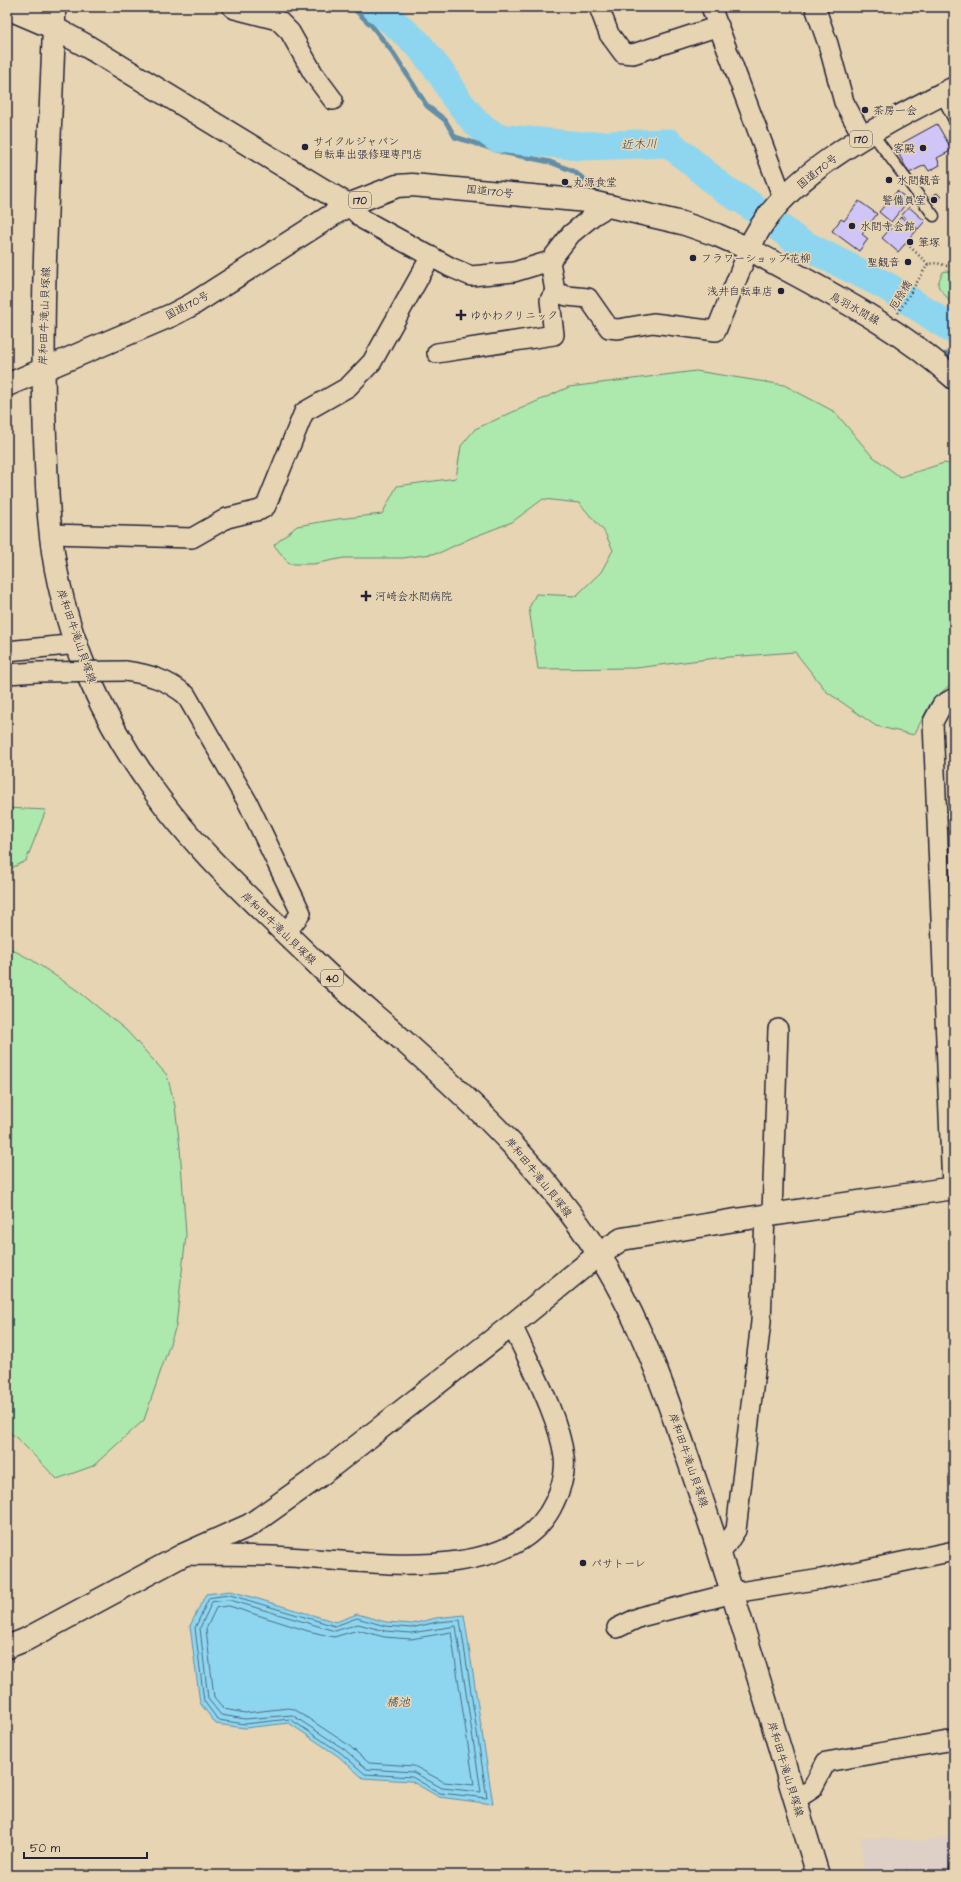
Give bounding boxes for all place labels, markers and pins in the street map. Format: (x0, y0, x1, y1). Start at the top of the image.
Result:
place label: 茶房一会 (873, 103, 917, 118)
marker: 茶房一会 (860, 105, 870, 115)
place label: サイクルジャパン 自転車出張修理専門店 (313, 134, 423, 162)
place label: 客殿 (893, 141, 915, 156)
marker: サイクルジャパン 自転車出張修理専門店 (300, 142, 310, 152)
marker: 客殿 (918, 143, 928, 153)
place label: 水間観音 (897, 173, 941, 188)
place label: 丸源食堂 (573, 175, 617, 190)
marker: 水間観音 (884, 175, 894, 185)
marker: 丸源食堂 (560, 177, 570, 187)
place label: 警備員室 (882, 193, 926, 208)
marker: 警備員室 (929, 195, 939, 205)
place label: 水間寺会館 (860, 219, 915, 234)
marker: 水間寺会館 (847, 221, 857, 231)
place label: 筆塚 (918, 235, 940, 250)
marker: 筆塚 (905, 237, 915, 247)
place label: フラワーショップ花柳 (701, 251, 811, 266)
marker: フラワーショップ花柳 (688, 253, 698, 263)
place label: 聖観音 (867, 255, 900, 270)
marker: 聖観音 (903, 257, 913, 267)
place label: 浅井自転車店 (707, 284, 773, 299)
marker: 浅井自転車店 (776, 286, 786, 296)
place label: ゆかわクリニック (470, 308, 558, 323)
marker: ゆかわクリニック (455, 309, 467, 321)
place label: 河崎会水間病院 (375, 589, 452, 604)
marker: 河崎会水間病院 (360, 590, 372, 602)
place label: パサトーレ (591, 1556, 646, 1571)
marker: パサトーレ (578, 1558, 588, 1568)

